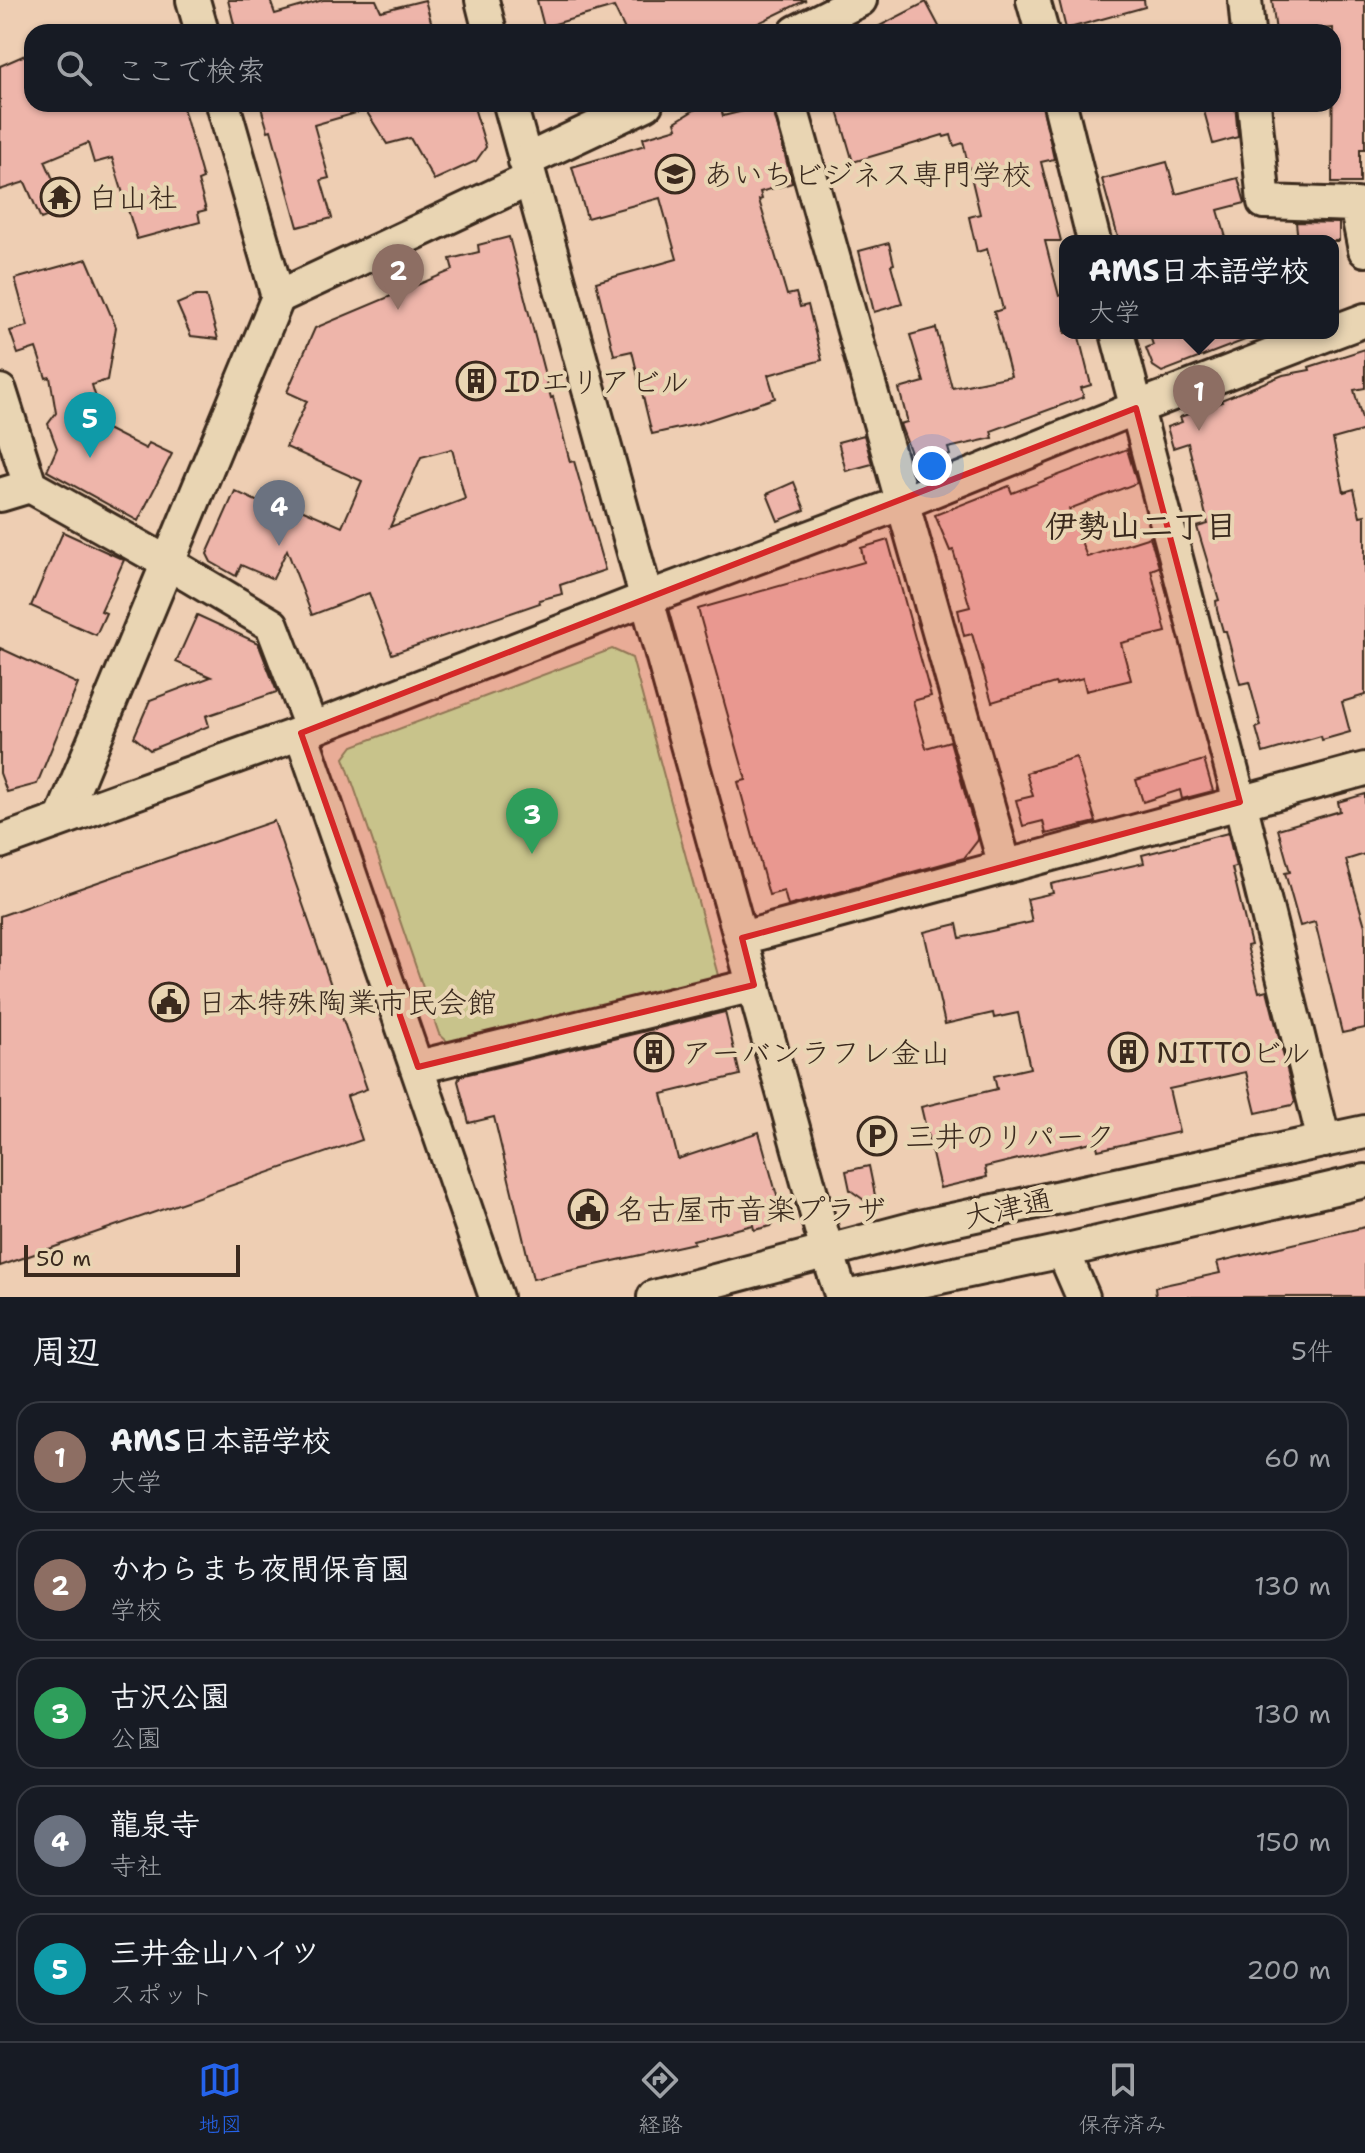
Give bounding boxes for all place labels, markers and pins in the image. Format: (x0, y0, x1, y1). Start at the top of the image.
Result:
school or university icon: あいちビジネス専門学校 (654, 153, 696, 195)
place label: あいちビジネス専門学校 (703, 154, 1032, 195)
temple icon: 白山社 (39, 176, 81, 218)
place label: 白山社 (88, 177, 178, 218)
pin: 2 (372, 244, 424, 310)
building icon: IDエリアビル (455, 360, 497, 402)
place label: IDエリアビル (504, 361, 690, 402)
pin: 1 (1173, 365, 1225, 431)
pin: 5 (64, 392, 116, 458)
pin: 4 (253, 480, 305, 546)
pin: 3 (506, 788, 558, 854)
public building icon: 日本特殊陶業市民会館 (148, 981, 190, 1023)
place label: 日本特殊陶業市民会館 (197, 982, 497, 1023)
building icon: アーバンラフレ金山 (633, 1031, 675, 1073)
building icon: NITTOビル (1107, 1031, 1149, 1073)
place label: アーバンラフレ金山 (682, 1032, 951, 1073)
place label: NITTOビル (1156, 1032, 1311, 1073)
parking icon: 三井のリパーク (856, 1115, 898, 1157)
place label: 三井のリパーク (905, 1116, 1115, 1157)
public building icon: 名古屋市音楽プラザ (567, 1188, 609, 1230)
place label: 名古屋市音楽プラザ (616, 1189, 886, 1230)

